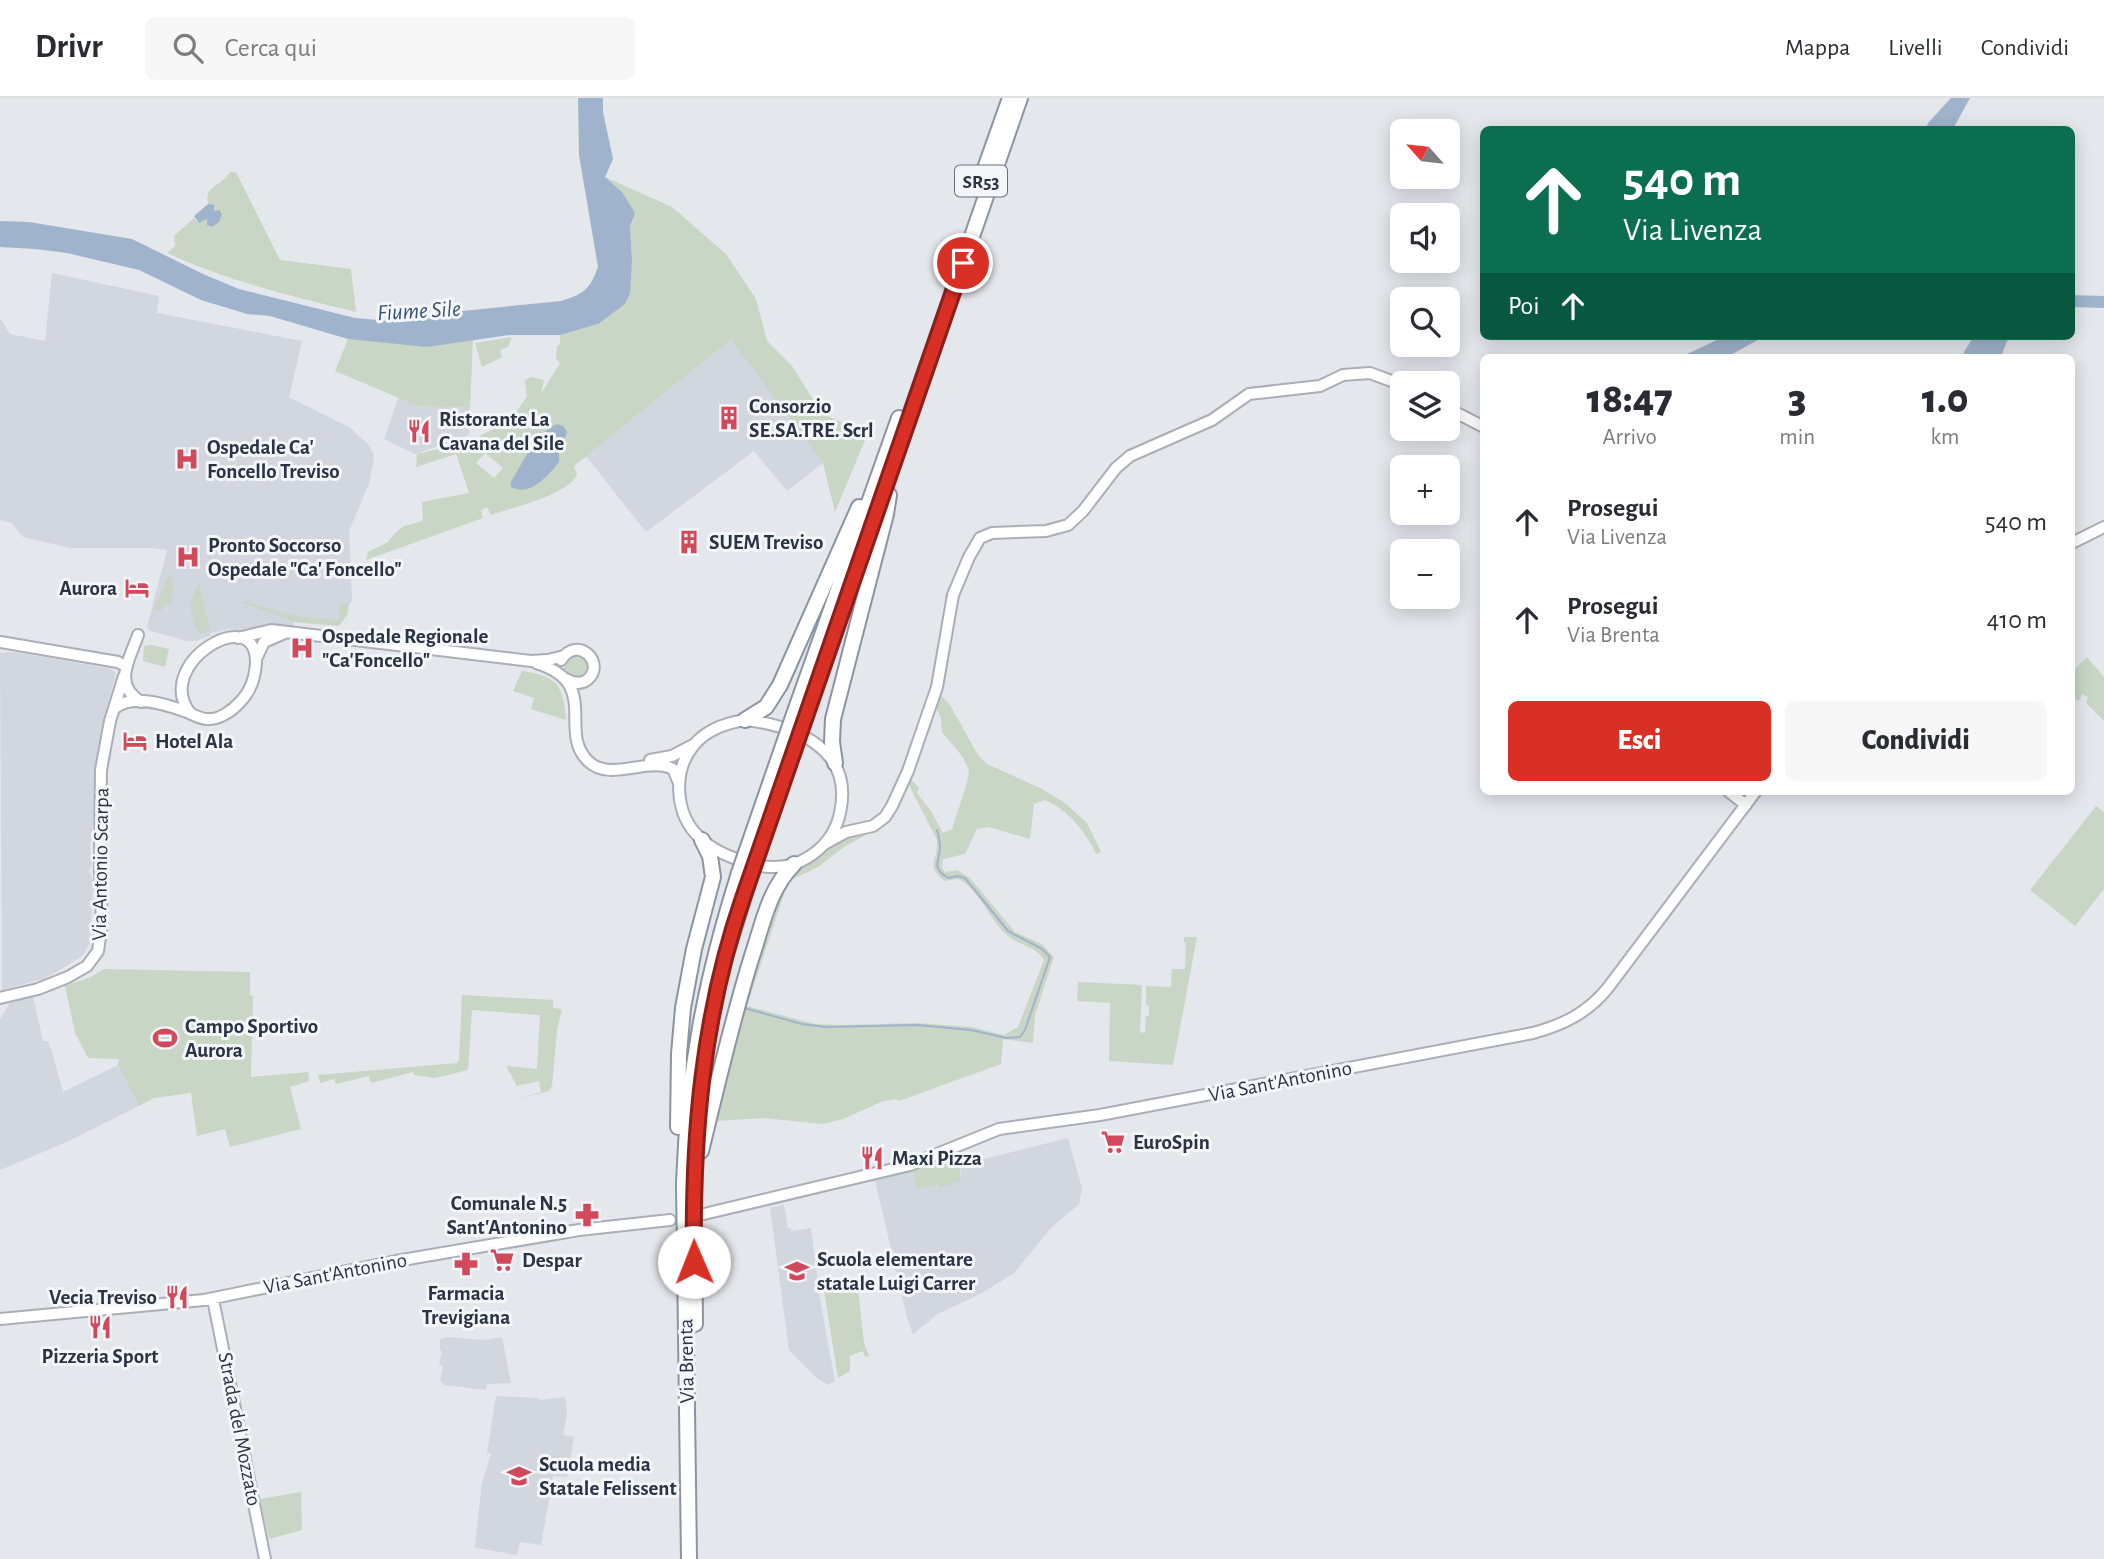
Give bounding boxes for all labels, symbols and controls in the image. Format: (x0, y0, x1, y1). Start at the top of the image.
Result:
search box (145, 17, 635, 80)
icon: search (169, 29, 207, 67)
text: Drivr (35, 31, 103, 64)
text: Cerca qui (225, 35, 317, 61)
text: Mappa (1785, 36, 1850, 60)
text: Livelli (1888, 36, 1943, 60)
text: Condividi (1981, 36, 2069, 60)
north arrow (1390, 119, 1460, 189)
map controls (1390, 119, 1460, 609)
icon: ahead (1508, 154, 1599, 245)
text: 540 m (1623, 156, 1741, 205)
road number: SR53 (955, 166, 1007, 197)
button: sound (1390, 203, 1460, 273)
text: Via Livenza (1623, 214, 1762, 246)
pin (933, 233, 993, 293)
icon: arrive (944, 244, 982, 282)
button: search (1390, 287, 1460, 357)
icon: ahead (1554, 287, 1592, 325)
text: Poi (1508, 293, 1540, 319)
water label: Fiume Sile (377, 298, 462, 325)
button: layers (1390, 371, 1460, 441)
text: 18:47 (1587, 378, 1673, 420)
text: 3 (1788, 378, 1806, 420)
text: 1.0 (1922, 378, 1968, 420)
place label: Consorzio SE.SA.TRE. Scrl (749, 396, 873, 441)
building icon: Consorzio SE.SA.TRE. Scrl (715, 404, 743, 432)
place label: Ristorante La Cavana del Sile (439, 409, 564, 454)
restaurant icon: Ristorante La Cavana del Sile (405, 417, 433, 445)
text: Arrivo (1603, 426, 1657, 449)
text: min (1779, 426, 1815, 449)
text: km (1931, 426, 1959, 449)
place label: Ospedale Ca' Foncello Treviso (207, 437, 340, 482)
hospital icon: Ospedale Ca' Foncello Treviso (173, 445, 201, 473)
button: + (1390, 455, 1460, 525)
text: Prosegui (1567, 495, 1658, 521)
icon: ahead (1508, 503, 1546, 541)
text: 540 m (1985, 509, 2047, 535)
text: Via Livenza (1567, 526, 1667, 549)
building icon: SUEM Treviso (675, 528, 703, 556)
place label: SUEM Treviso (709, 532, 823, 553)
place label: Pronto Soccorso Ospedale "Ca' Foncello" (208, 535, 402, 580)
button: − (1390, 539, 1460, 609)
hospital icon: Pronto Soccorso Ospedale "Ca' Foncello" (174, 543, 202, 571)
hotel icon: Aurora (123, 574, 151, 602)
place label: Aurora (59, 578, 117, 599)
text: Prosegui (1567, 593, 1658, 619)
icon: ahead (1508, 601, 1546, 639)
text: 410 m (1987, 607, 2047, 633)
text: Via Brenta (1567, 624, 1660, 647)
place label: Ospedale Regionale "Ca'Foncello" (322, 626, 488, 671)
hospital icon: Ospedale Regionale "Ca'Foncello" (288, 634, 316, 662)
button: Esci (1508, 701, 1771, 781)
button: Condividi (1785, 701, 2047, 781)
hotel icon: Hotel Ala (121, 727, 149, 755)
place label: Hotel Ala (155, 731, 233, 752)
street label: Via Antonio Scarpa (89, 787, 112, 941)
place label: Campo Sportivo Aurora (185, 1016, 318, 1061)
sports icon: Campo Sportivo Aurora (151, 1024, 179, 1052)
street label: Via Sant'Antonino (1207, 1057, 1354, 1106)
supermarket icon: EuroSpin (1099, 1128, 1127, 1156)
place label: EuroSpin (1133, 1132, 1210, 1153)
restaurant icon: Maxi Pizza (858, 1144, 886, 1172)
place label: Maxi Pizza (892, 1148, 982, 1169)
place label: Comunale N.5 Sant'Antonino (446, 1193, 567, 1238)
pharmacy icon: Comunale N.5 Sant'Antonino (573, 1201, 601, 1229)
position arrow (657, 1225, 731, 1299)
supermarket icon: Despar (488, 1246, 516, 1274)
street label: Via Sant'Antonino (262, 1249, 409, 1298)
place label: Scuola elementare statale Luigi Carrer (817, 1249, 976, 1294)
pharmacy icon: Farmacia Trevigiana (452, 1250, 480, 1278)
place label: Despar (522, 1250, 582, 1271)
school or university icon: Scuola elementare statale Luigi Carrer (783, 1257, 811, 1285)
restaurant icon: Vecia Treviso (163, 1283, 191, 1311)
place label: Farmacia Trevigiana (422, 1283, 510, 1328)
place label: Vecia Treviso (49, 1287, 157, 1308)
restaurant icon: Pizzeria Sport (86, 1313, 114, 1341)
street label: Via Brenta (675, 1318, 698, 1404)
place label: Pizzeria Sport (42, 1346, 158, 1367)
street label: Strada del Mozzato (214, 1351, 265, 1508)
place label: Scuola media Statale Felissent (539, 1454, 677, 1499)
school or university icon: Scuola media Statale Felissent (505, 1462, 533, 1490)

